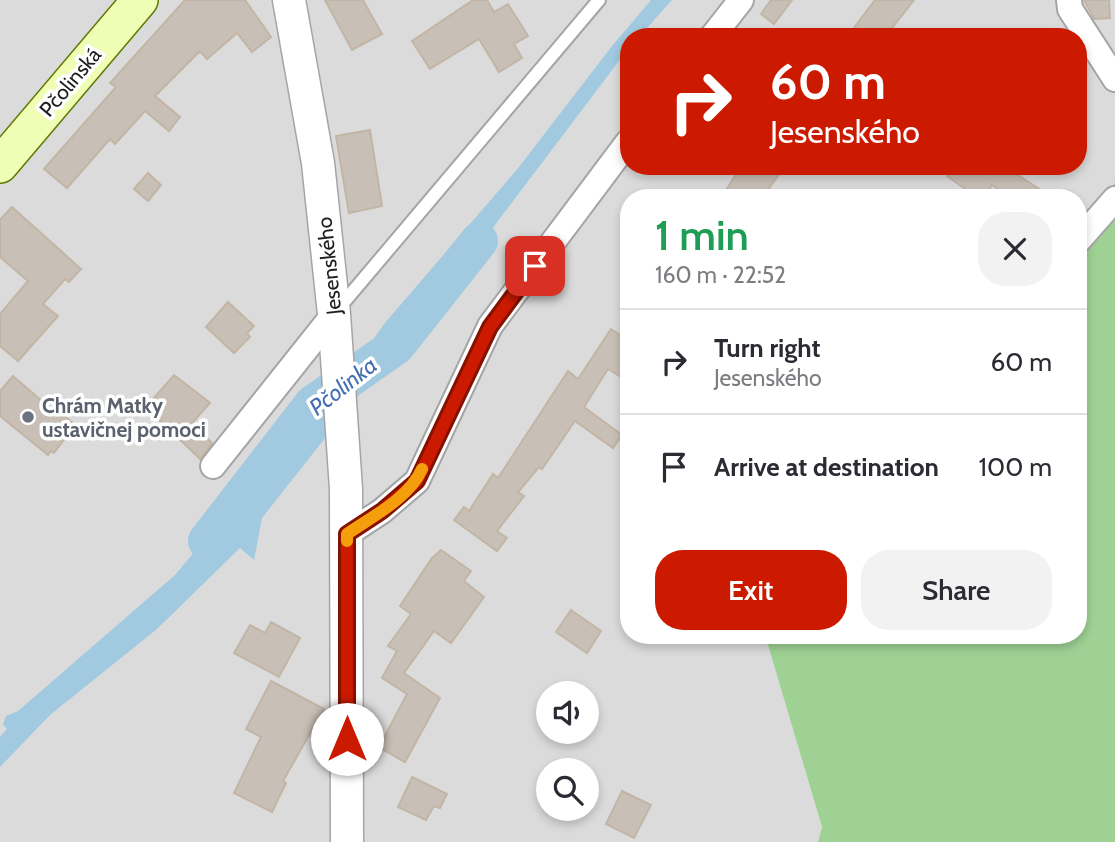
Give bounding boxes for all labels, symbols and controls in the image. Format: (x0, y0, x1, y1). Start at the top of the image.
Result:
street label: Pčolinská (34, 42, 106, 122)
text: 60 m (770, 52, 886, 111)
icon: right (655, 56, 746, 147)
text: Jesenského (770, 112, 920, 151)
text: 1 min (655, 209, 749, 261)
button: close (978, 212, 1052, 286)
street label: Jesenského (311, 216, 347, 317)
pin (505, 236, 565, 296)
icon: arrive (516, 247, 554, 285)
text: 160 m · 22:52 (655, 261, 786, 289)
text: Turn right (714, 332, 820, 364)
icon: right (655, 343, 693, 381)
text: 60 m (990, 346, 1052, 378)
water label: Pčolinka (304, 351, 382, 421)
text: Jesenského (714, 364, 822, 392)
place label: Chrám Matky ustavičnej pomoci (42, 393, 206, 442)
marker: Chrám Matky ustavičnej pomoci (20, 409, 36, 425)
icon: arrive (655, 448, 693, 486)
text: Arrive at destination (714, 451, 939, 483)
text: 100 m (979, 451, 1052, 483)
button: Exit (655, 550, 847, 630)
button: Share (861, 550, 1052, 630)
map controls (536, 681, 599, 821)
button: sound (536, 681, 599, 744)
position arrow (310, 702, 384, 776)
button: search (536, 758, 599, 821)

